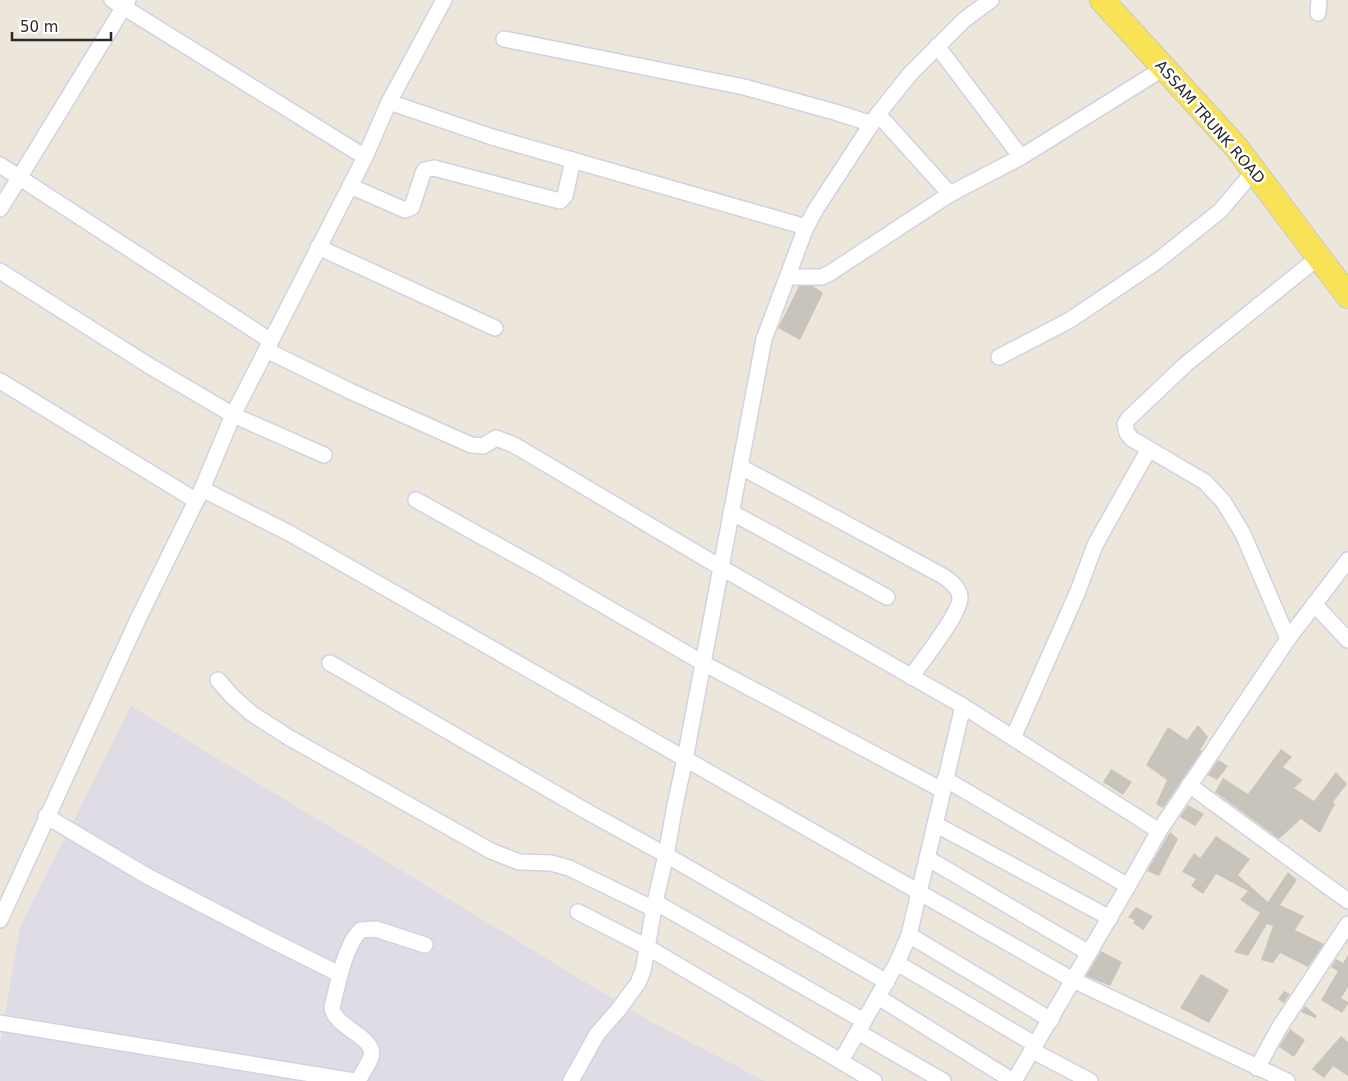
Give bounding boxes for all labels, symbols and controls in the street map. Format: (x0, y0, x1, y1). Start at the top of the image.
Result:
scale bar (12, 10, 111, 42)
text: 50 m (20, 18, 58, 36)
street label: ASSAM TRUNK ROAD (1151, 57, 1269, 187)

